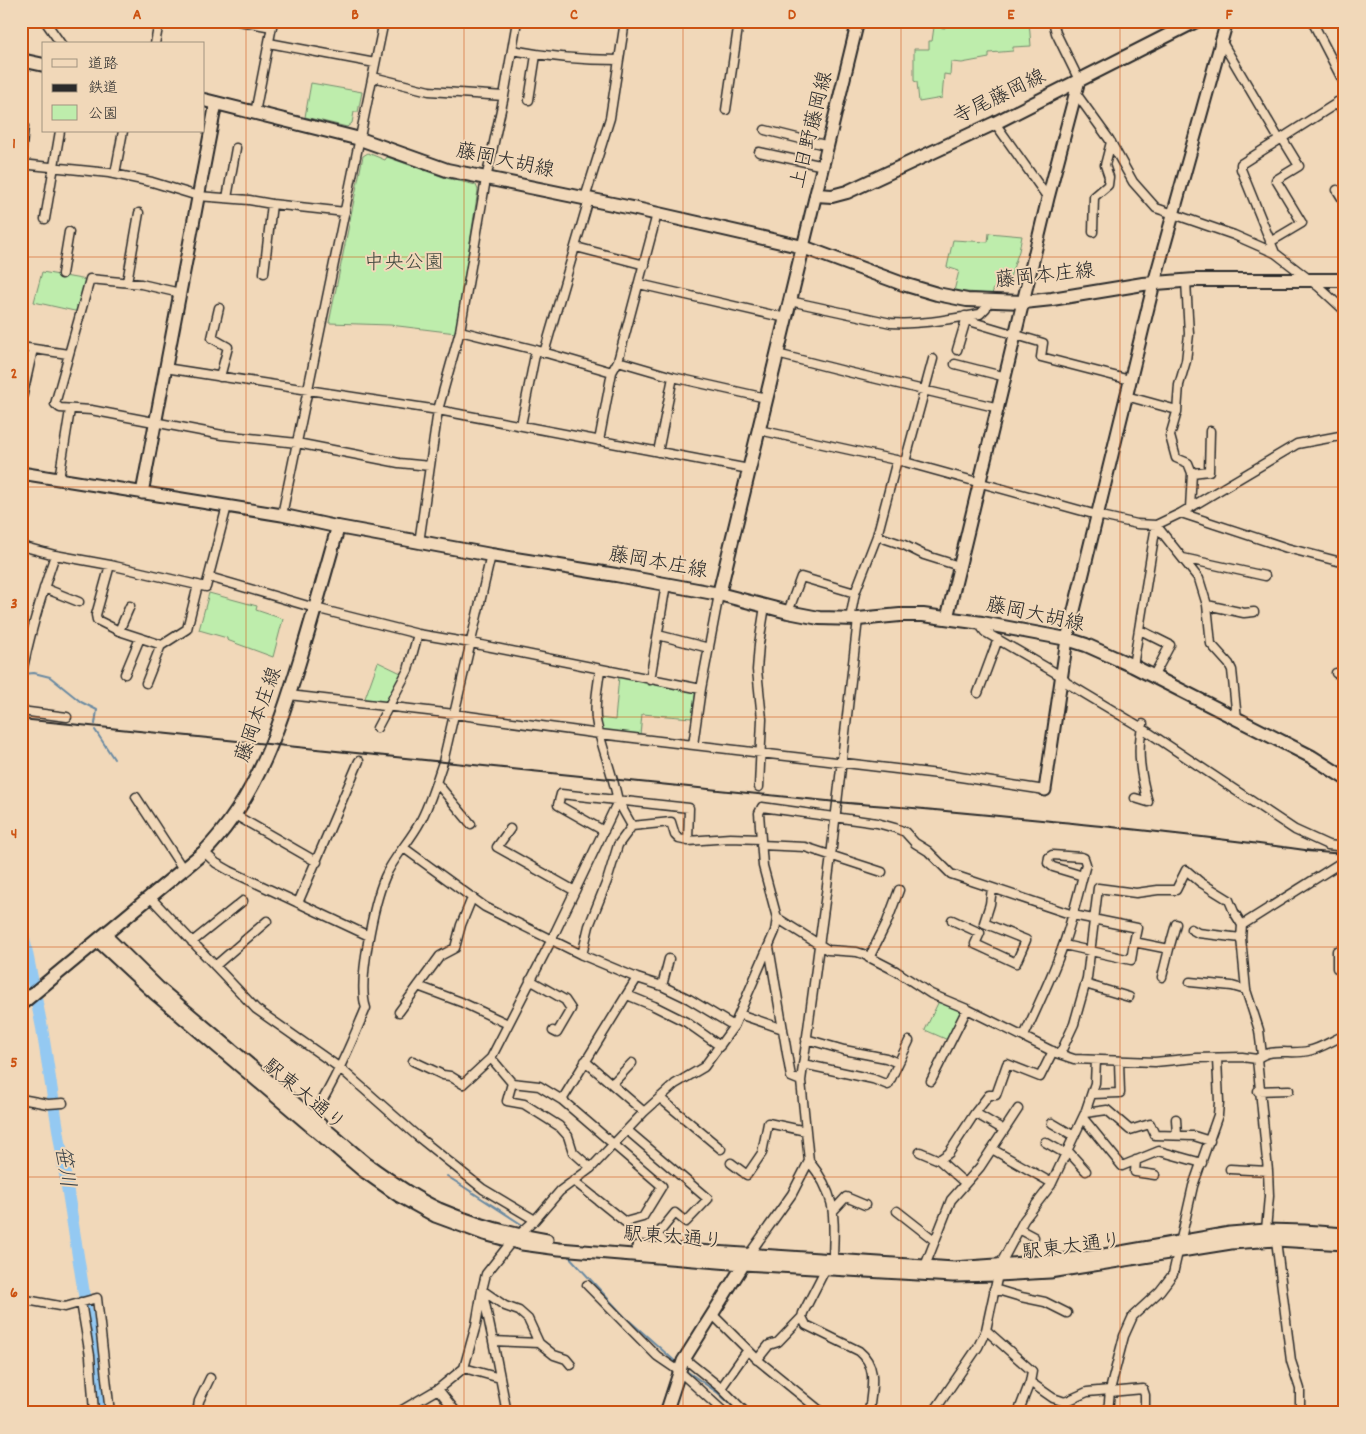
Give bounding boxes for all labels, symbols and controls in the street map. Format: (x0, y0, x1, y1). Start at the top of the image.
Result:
text: A (133, 4, 142, 27)
text: B (351, 4, 359, 27)
text: C (570, 4, 578, 27)
text: D (788, 4, 797, 27)
text: E (1007, 4, 1015, 27)
text: F (1225, 4, 1233, 27)
legend (42, 42, 205, 132)
text: 道路 (88, 54, 118, 76)
street label: 寺尾藤岡線 (949, 63, 1051, 133)
street label: 上日野藤岡線 (785, 68, 841, 192)
text: 鉄道 (88, 78, 118, 100)
text: 公園 (88, 104, 118, 126)
text: 1 (12, 133, 16, 156)
street label: 藤岡大胡線 (453, 138, 557, 186)
park label: 中央公園 (364, 250, 444, 278)
street label: 藤岡本庄線 (994, 258, 1096, 296)
text: 2 (11, 363, 18, 386)
street label: 藤岡本庄線 (606, 542, 710, 586)
street label: 藤岡大胡線 (983, 592, 1087, 640)
text: 3 (10, 593, 18, 616)
street label: 藤岡本庄線 (230, 663, 290, 767)
text: 4 (11, 823, 17, 846)
text: 5 (10, 1052, 18, 1075)
street label: 駅東大通り (256, 1053, 350, 1139)
water label: 笹川 (45, 1144, 81, 1190)
street label: 駅東大通り (622, 1221, 724, 1257)
street label: 駅東大通り (1021, 1228, 1123, 1268)
text: 6 (10, 1282, 18, 1305)

